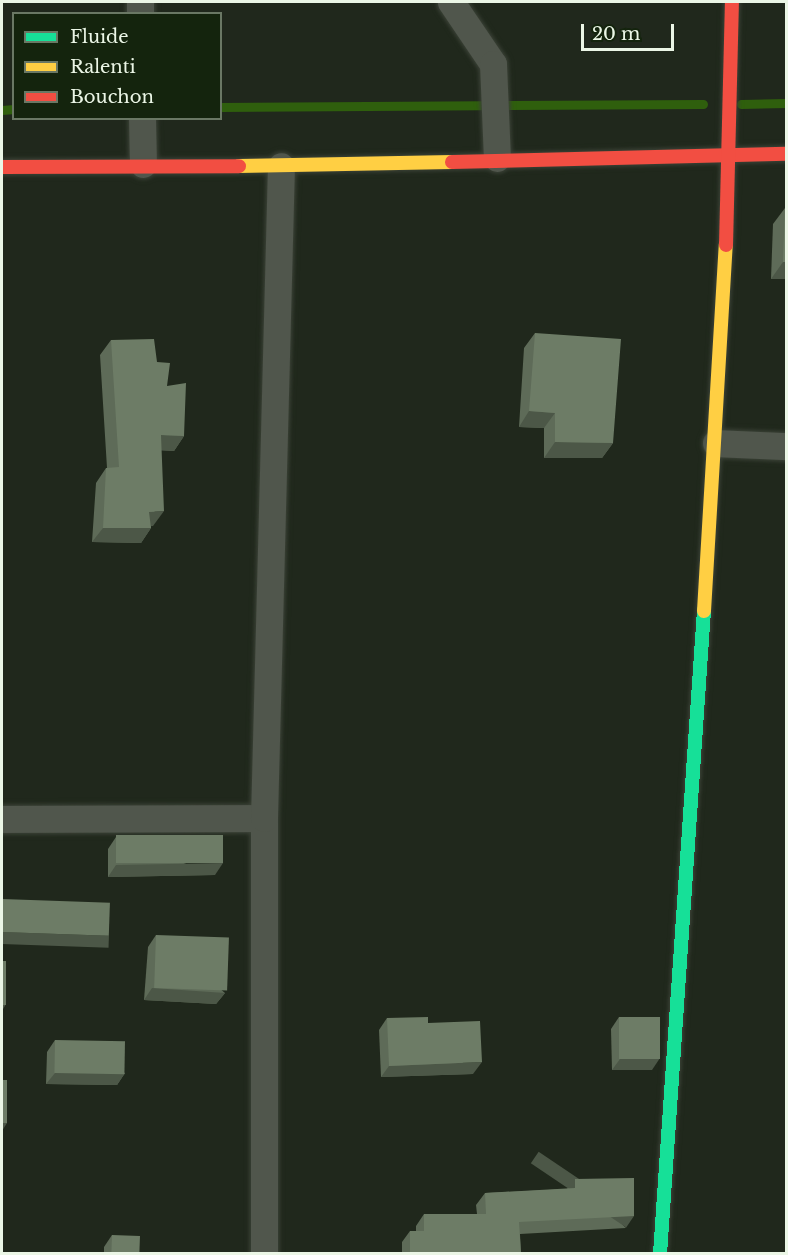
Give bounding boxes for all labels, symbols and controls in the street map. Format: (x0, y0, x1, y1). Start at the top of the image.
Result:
legend (12, 12, 222, 120)
scale bar (584, 12, 677, 50)
text: 20 m (592, 23, 640, 45)
text: Fluide (70, 26, 129, 48)
text: Ralenti (70, 56, 136, 78)
text: Bouchon (70, 86, 154, 108)

